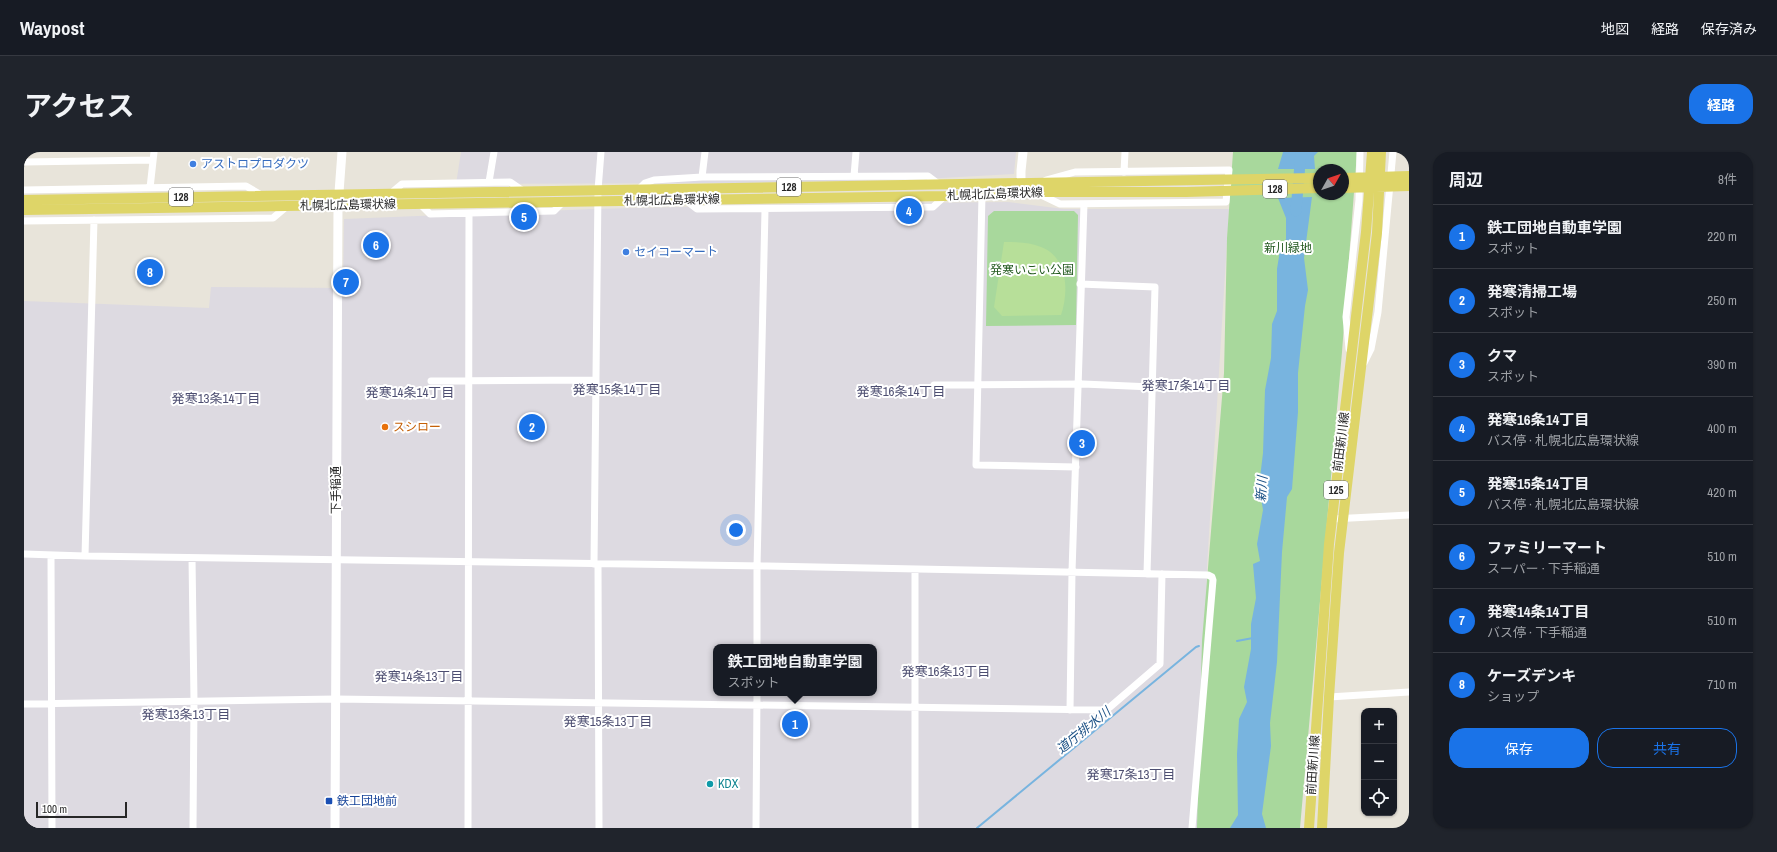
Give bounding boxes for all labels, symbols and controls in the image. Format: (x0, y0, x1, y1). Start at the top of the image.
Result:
text: Waypost (20, 15, 84, 41)
text: 地図 (1601, 20, 1629, 38)
text: 経路 (1651, 20, 1679, 38)
text: 保存済み (1701, 20, 1757, 38)
button: 経路 (1689, 84, 1753, 124)
text: アクセス (24, 87, 135, 125)
place label: アストロプロダクツ (201, 156, 309, 172)
marker: アストロプロダクツ (188, 159, 198, 169)
north arrow (1313, 164, 1349, 200)
text: 周辺 (1449, 168, 1483, 191)
text: 8件 (1718, 171, 1737, 188)
road number: 128 (777, 178, 801, 196)
road number: 128 (1263, 180, 1287, 198)
street label: 札幌北広島環状線 (947, 184, 1043, 204)
road number: 128 (169, 188, 193, 206)
street label: 札幌北広島環状線 (624, 191, 720, 209)
street label: 札幌北広島環状線 (300, 196, 396, 214)
pin: 4 (896, 196, 922, 226)
pin: 5 (511, 202, 537, 232)
text: 鉄工団地自動車学園 (1487, 217, 1622, 238)
text: 1 (1459, 228, 1465, 245)
text: 220 m (1707, 228, 1737, 245)
pin: 6 (363, 230, 389, 260)
park label: 新川緑地 (1264, 240, 1312, 256)
text: スポット (1487, 240, 1539, 257)
place label: セイコーマート (634, 244, 718, 260)
marker: セイコーマート (621, 247, 631, 257)
pin: 8 (137, 257, 163, 287)
park label: 発寒いこい公園 (990, 262, 1074, 278)
pin: 7 (333, 267, 359, 297)
text: 発寒清掃工場 (1487, 281, 1577, 302)
text: 2 (1459, 292, 1465, 309)
text: 250 m (1707, 292, 1737, 309)
text: スポット (1487, 304, 1539, 321)
text: クマ (1487, 345, 1517, 366)
text: 3 (1459, 356, 1465, 373)
text: 390 m (1707, 356, 1737, 373)
text: スポット (1487, 368, 1539, 385)
district label: 発寒17条14丁目 (1142, 377, 1230, 394)
district label: 発寒15条14丁目 (573, 381, 661, 398)
district label: 発寒16条14丁目 (857, 383, 945, 400)
district label: 発寒14条14丁目 (366, 384, 454, 401)
district label: 発寒13条14丁目 (172, 390, 260, 407)
text: 発寒16条14丁目 (1487, 409, 1589, 430)
street label: 前田新川線 (1329, 411, 1353, 473)
pin: 2 (519, 412, 545, 442)
place label: スシロー (393, 419, 441, 435)
text: 4 (1459, 420, 1465, 437)
text: 400 m (1707, 420, 1737, 437)
marker: スシロー (380, 422, 390, 432)
pin: 3 (1069, 428, 1095, 458)
text: バス停 · 札幌北広島環状線 (1487, 432, 1639, 449)
street label: 下手稲通 (328, 466, 344, 514)
water label: 新川 (1252, 473, 1271, 503)
text: 発寒15条14丁目 (1487, 473, 1589, 494)
road number: 125 (1324, 481, 1348, 499)
text: 5 (1459, 484, 1465, 501)
text: 420 m (1707, 484, 1737, 501)
text: バス停 · 札幌北広島環状線 (1487, 496, 1639, 513)
your location (726, 520, 746, 540)
text: ファミリーマート (1487, 537, 1607, 558)
text: 6 (1459, 548, 1465, 565)
text: 510 m (1707, 548, 1737, 565)
text: スーパー · 下手稲通 (1487, 560, 1600, 577)
text: 発寒14条14丁目 (1487, 601, 1589, 622)
text: 7 (1459, 612, 1465, 629)
text: 510 m (1707, 612, 1737, 629)
text: バス停 · 下手稲通 (1487, 624, 1587, 641)
popup (713, 644, 877, 696)
text: 鉄工団地自動車学園 (727, 651, 863, 672)
district label: 発寒16条13丁目 (902, 663, 990, 680)
text: ケーズデンキ (1487, 665, 1576, 686)
district label: 発寒14条13丁目 (375, 668, 463, 685)
text: スポット (727, 674, 780, 691)
text: 8 (1459, 676, 1465, 693)
text: 710 m (1707, 676, 1737, 693)
text: ショップ (1487, 688, 1539, 705)
water label: 道庁排水川 (1053, 702, 1115, 757)
district label: 発寒13条13丁目 (142, 706, 230, 723)
map controls (1361, 708, 1397, 816)
button: + (1361, 708, 1397, 744)
pin: 1 (782, 709, 808, 739)
district label: 発寒15条13丁目 (564, 713, 652, 730)
button: 保存 (1449, 728, 1589, 768)
button: 共有 (1597, 728, 1737, 768)
street label: 前田新川線 (1303, 735, 1323, 795)
button: − (1361, 744, 1397, 780)
district label: 発寒17条13丁目 (1087, 766, 1175, 783)
place label: KDX (718, 776, 739, 792)
marker: KDX (705, 779, 715, 789)
button: locate (1361, 780, 1397, 816)
place label: 鉄工団地前 (337, 793, 397, 809)
marker: 鉄工団地前 (324, 796, 334, 806)
scale bar (36, 800, 127, 819)
text: 100 m (42, 802, 67, 816)

